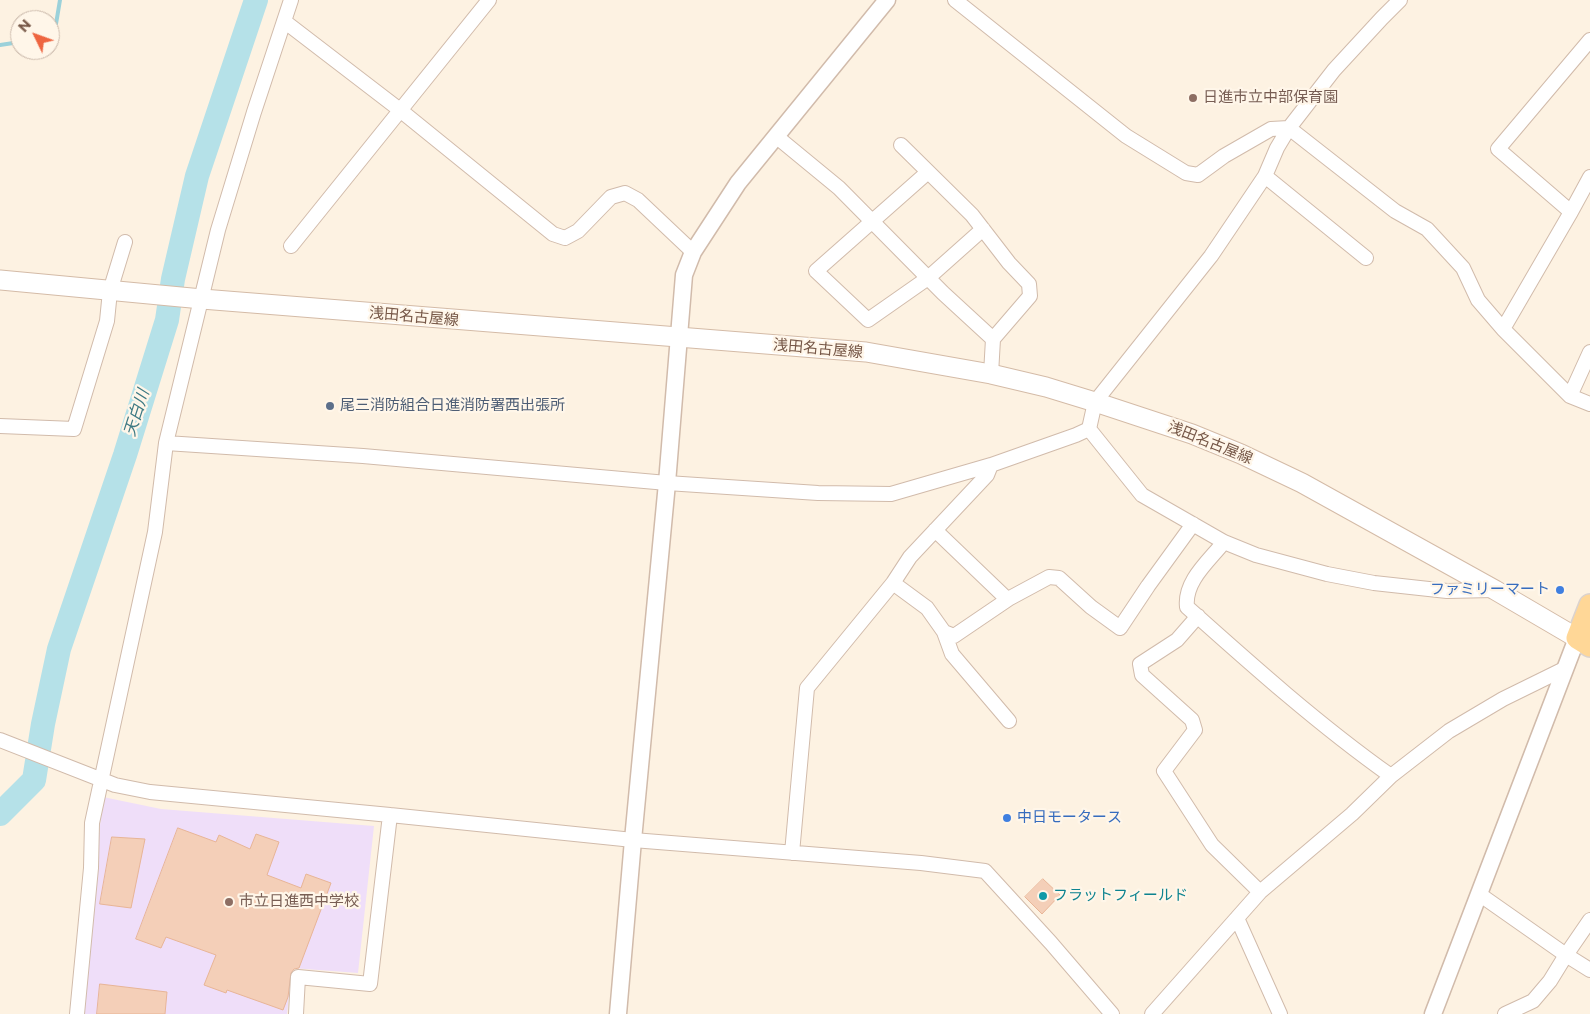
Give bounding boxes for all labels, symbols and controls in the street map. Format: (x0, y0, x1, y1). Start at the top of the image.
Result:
north arrow (10, 10, 60, 60)
text: N (14, 15, 35, 36)
place label: 日進市立中部保育園 (1203, 89, 1338, 107)
marker: 日進市立中部保育園 (1187, 92, 1199, 104)
street label: 浅田名古屋線 (368, 304, 460, 330)
street label: 浅田名古屋線 (772, 336, 864, 362)
water label: 天白川 (120, 387, 154, 439)
place label: 尾三消防組合日進消防署西出張所 (340, 397, 565, 415)
marker: 尾三消防組合日進消防署西出張所 (324, 400, 336, 412)
street label: 浅田名古屋線 (1165, 418, 1255, 468)
place label: ファミリーマート (1430, 581, 1550, 599)
marker: ファミリーマート (1554, 584, 1566, 596)
place label: 中日モータース (1017, 809, 1122, 827)
marker: 中日モータース (1001, 812, 1013, 824)
place label: フラットフィールド (1053, 887, 1188, 905)
marker: フラットフィールド (1037, 890, 1049, 902)
place label: 市立日進西中学校 (239, 893, 359, 911)
marker: 市立日進西中学校 (223, 896, 235, 908)

